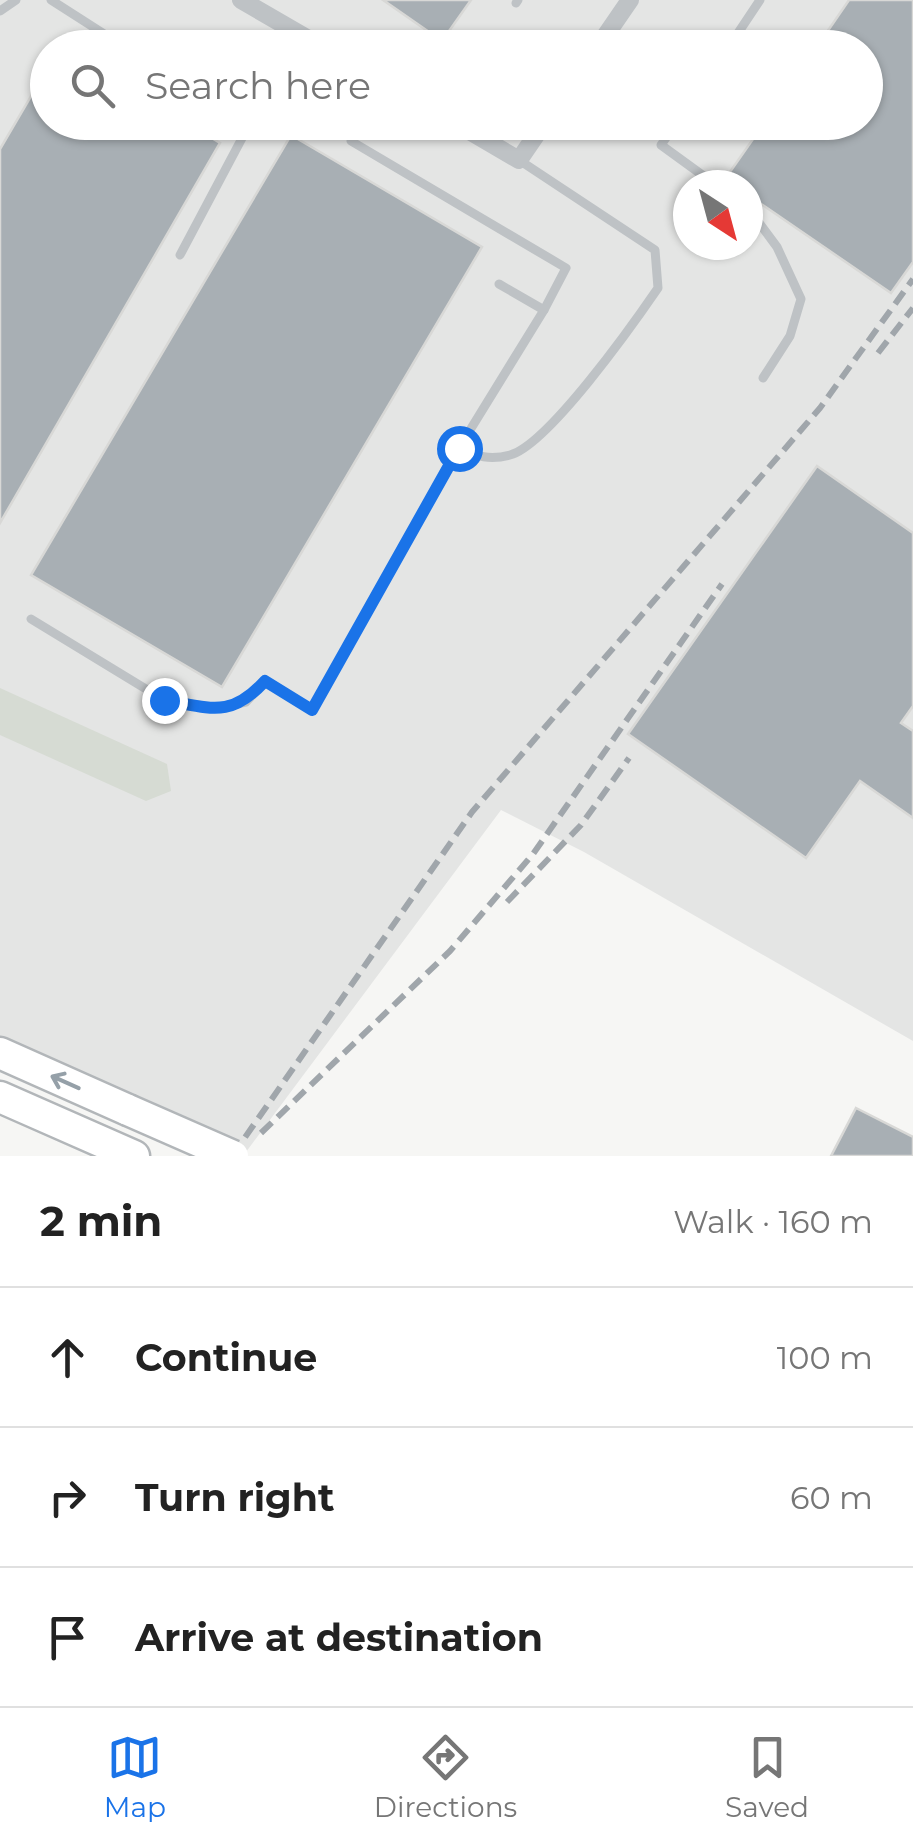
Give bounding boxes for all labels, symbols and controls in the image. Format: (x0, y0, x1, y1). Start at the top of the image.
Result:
search box (30, 30, 883, 140)
icon: search (65, 58, 120, 113)
text: Search here (145, 62, 371, 109)
north arrow (673, 170, 763, 260)
route start (437, 426, 483, 472)
route end (142, 678, 188, 724)
one-way arrow (50, 1072, 81, 1090)
text: 2 min (40, 1195, 162, 1247)
text: Walk · 160 m (673, 1202, 873, 1241)
icon: ahead (40, 1330, 95, 1385)
text: Continue (135, 1334, 317, 1381)
text: 100 m (777, 1338, 873, 1377)
icon: right (40, 1470, 95, 1525)
text: Turn right (135, 1474, 334, 1521)
text: 60 m (790, 1478, 873, 1517)
icon: arrive (40, 1610, 95, 1665)
text: Arrive at destination (135, 1614, 543, 1661)
tab: Map (104, 1730, 166, 1824)
tab: Directions (374, 1730, 517, 1824)
tab: Saved (725, 1730, 809, 1824)

